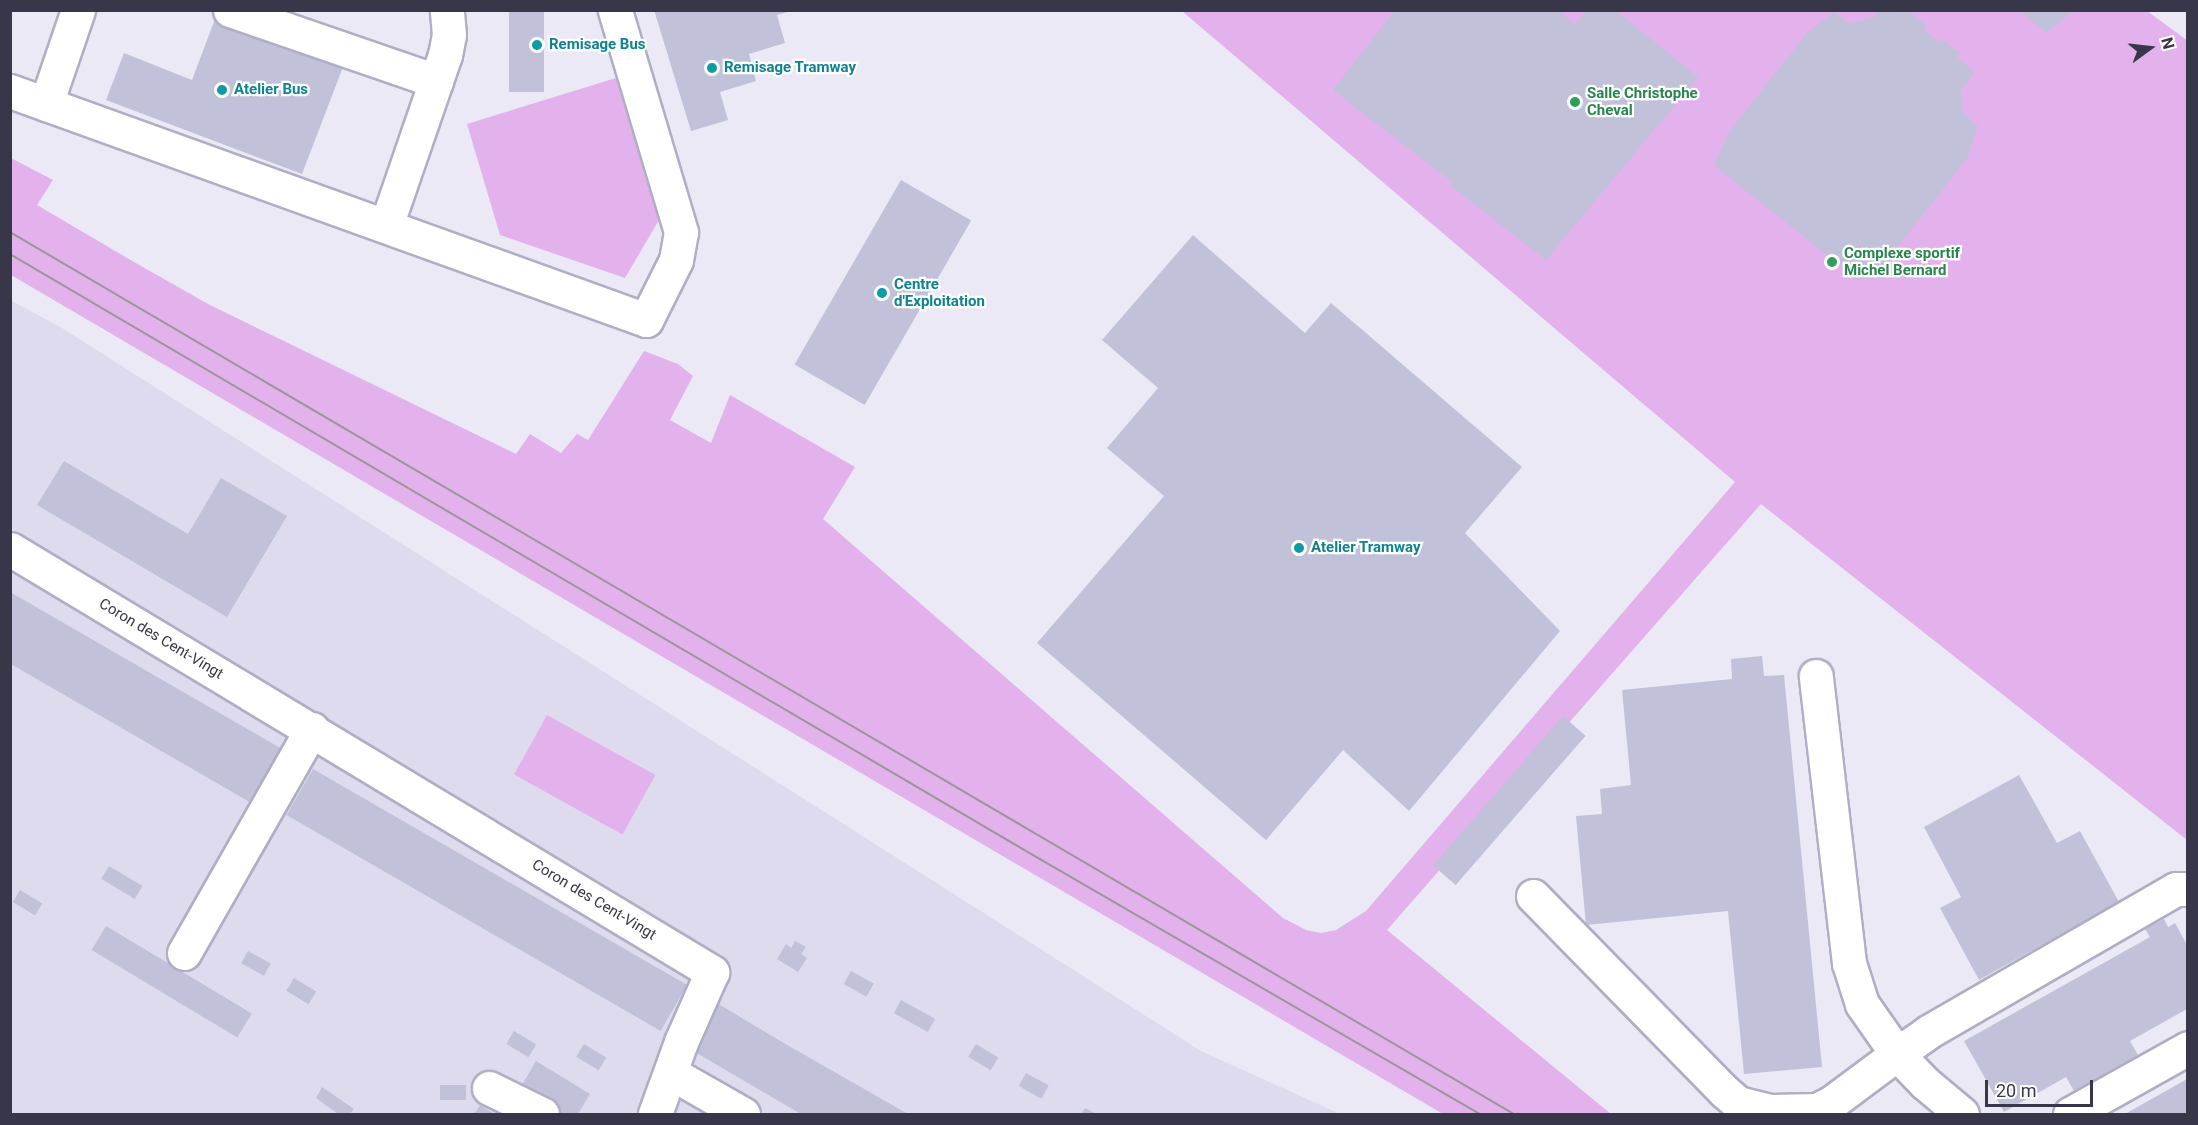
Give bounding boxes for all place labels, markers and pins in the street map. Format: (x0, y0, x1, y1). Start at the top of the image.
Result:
place label: Remisage Bus (549, 36, 645, 54)
marker: Remisage Bus (530, 38, 544, 52)
place label: Remisage Tramway (724, 59, 856, 77)
marker: Remisage Tramway (705, 61, 719, 75)
place label: Atelier Bus (234, 81, 308, 99)
marker: Atelier Bus (215, 83, 229, 97)
place label: Salle Christophe Cheval (1587, 84, 1698, 119)
marker: Salle Christophe Cheval (1568, 95, 1582, 109)
place label: Complexe sportif Michel Bernard (1844, 244, 1960, 279)
marker: Complexe sportif Michel Bernard (1825, 255, 1839, 269)
place label: Centre d'Exploitation (894, 275, 985, 310)
marker: Centre d'Exploitation (875, 286, 889, 300)
place label: Atelier Tramway (1311, 539, 1421, 557)
marker: Atelier Tramway (1292, 541, 1306, 555)

